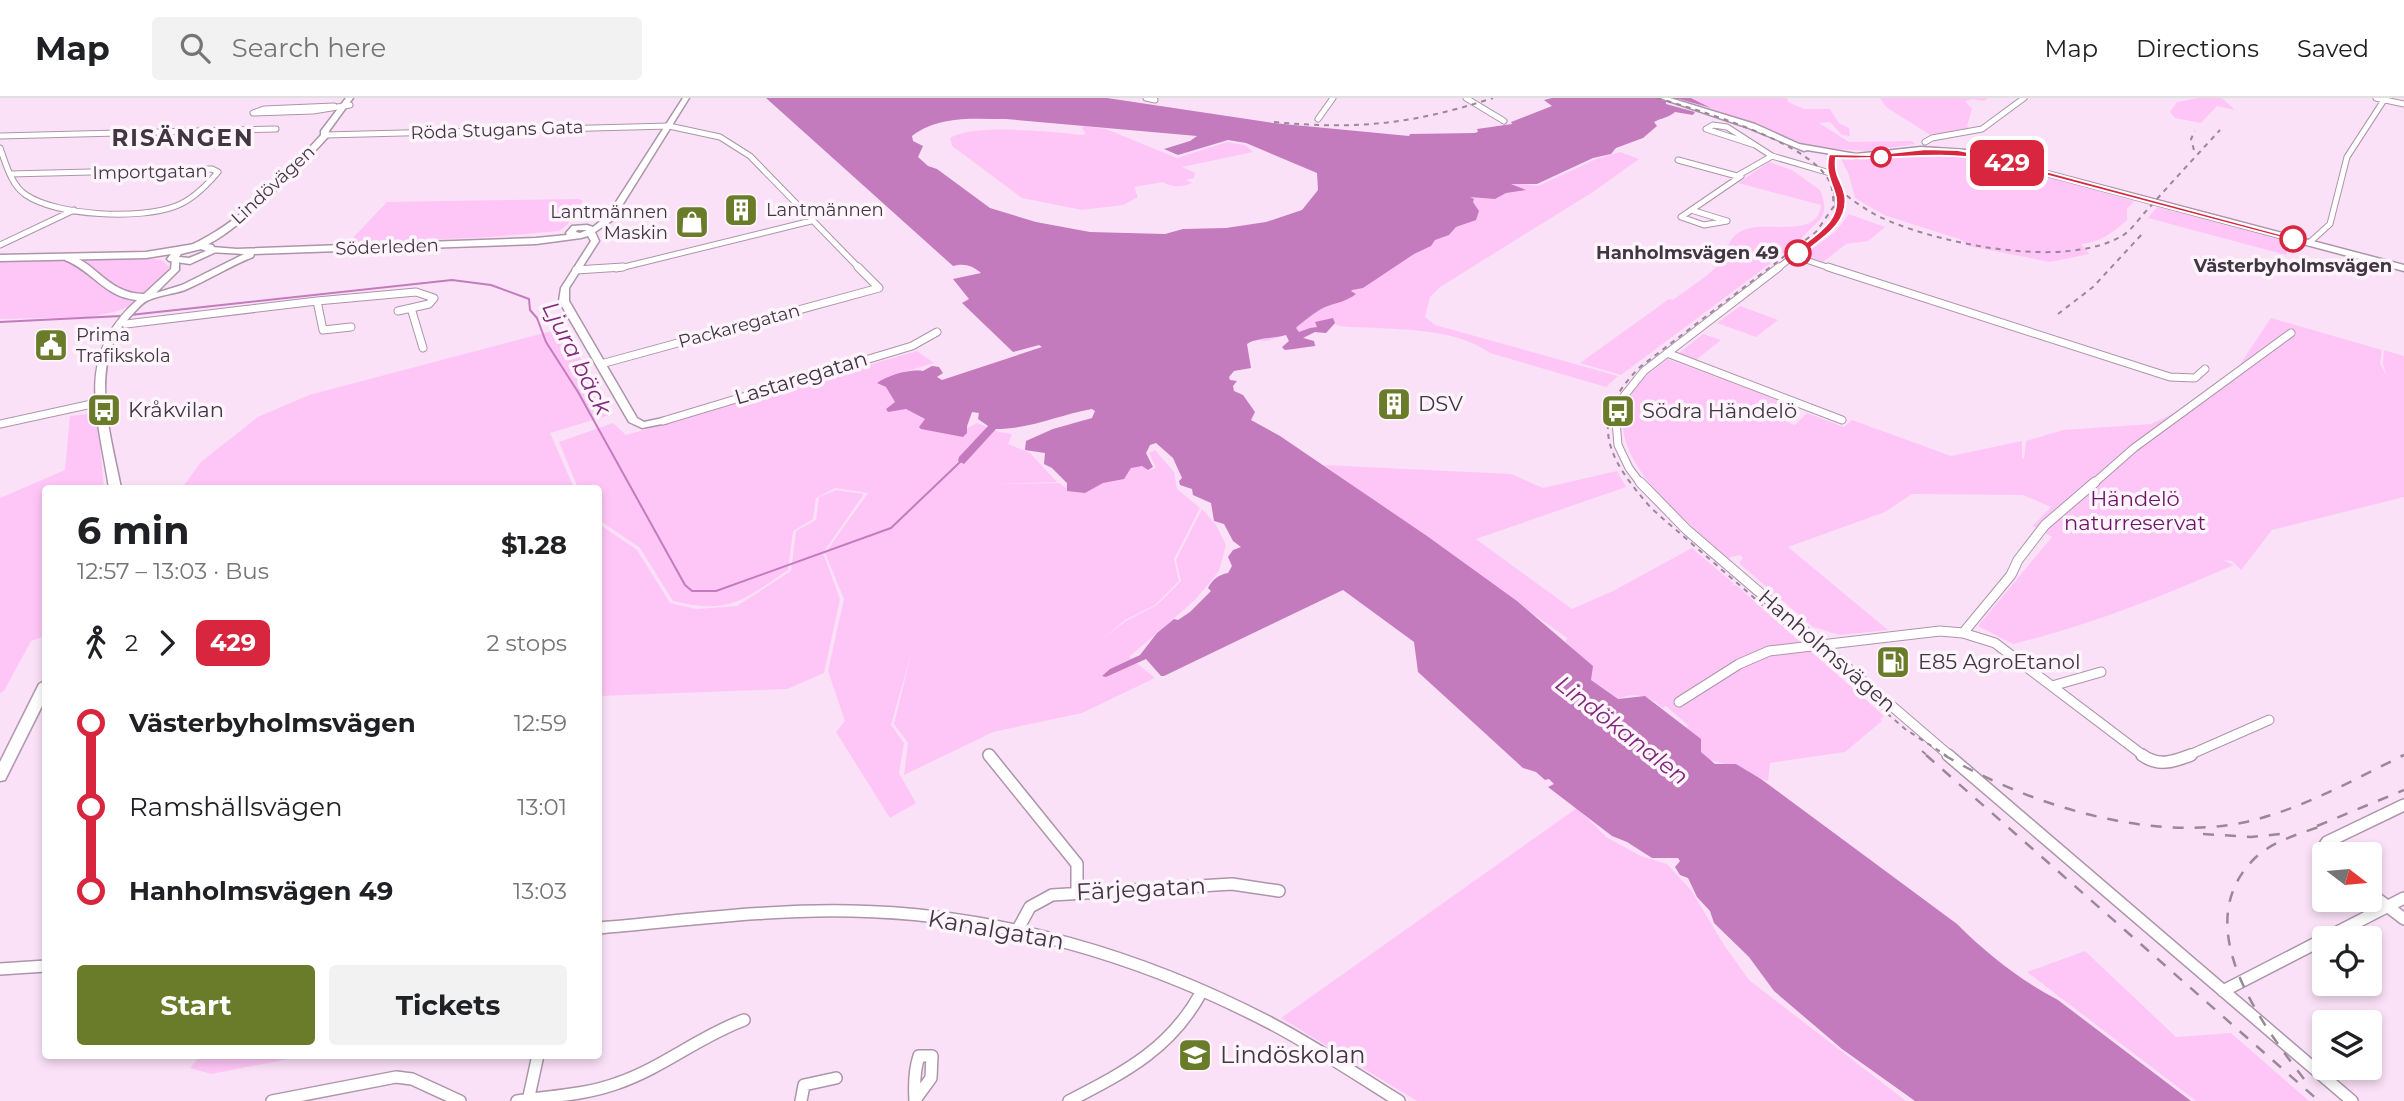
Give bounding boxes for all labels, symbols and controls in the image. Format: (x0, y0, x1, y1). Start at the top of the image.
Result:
search box (152, 17, 642, 80)
text: Map (35, 28, 110, 68)
icon: search (176, 29, 214, 67)
text: Search here (232, 32, 386, 64)
text: Map (2045, 34, 2098, 63)
text: Directions (2136, 34, 2259, 63)
text: Saved (2297, 34, 2369, 63)
street label: Röda Stugans Gata (410, 116, 584, 144)
district label: RISÄNGEN (111, 124, 255, 152)
line badge: 429 (1967, 140, 2047, 186)
street label: Lindövägen (227, 141, 319, 229)
unlabelled marker (1871, 147, 1891, 167)
text: 429 (1984, 148, 2030, 177)
street label: Importgatan (92, 160, 208, 184)
building icon: Lantmännen (722, 191, 760, 229)
place label: Lantmännen (766, 199, 884, 221)
place label: Lantmännen Maskin (550, 201, 668, 244)
shop icon: Lantmännen Maskin (673, 203, 711, 241)
marker: Västerbyholmsvägen (2280, 226, 2306, 252)
street label: Söderleden (335, 234, 439, 260)
marker: Hanholmsvägen 49 (1785, 240, 1811, 266)
place label: Hanholmsvägen 49 (1596, 242, 1779, 264)
place label: Västerbyholmsvägen (2193, 255, 2392, 277)
water label: Ljura bäck (536, 297, 618, 421)
street label: Packaregatan (676, 299, 802, 353)
place label: Prima Trafikskola (76, 324, 171, 367)
public building icon: Prima Trafikskola (32, 326, 70, 364)
street label: Lastaregatan (731, 345, 870, 410)
building icon: DSV (1375, 385, 1413, 423)
bus stop icon: Kråkvilan (85, 391, 123, 429)
place label: DSV (1418, 391, 1463, 416)
bus stop icon: Södra Händelö (1599, 392, 1637, 430)
place label: Kråkvilan (128, 397, 224, 422)
place label: Södra Händelö (1642, 398, 1797, 423)
park label: Händelö naturreservat (2064, 486, 2206, 535)
text: 6 min (77, 507, 190, 554)
text: $1.28 (501, 529, 567, 561)
text: 12:57 – 13:03 · Bus (77, 557, 269, 585)
street label: Hanholmsvägen (1754, 584, 1901, 717)
icon: walk (77, 624, 115, 662)
icon: forward (148, 624, 186, 662)
text: 429 (210, 628, 256, 657)
text: 2 (125, 629, 138, 657)
text: 2 stops (487, 629, 567, 657)
fuel station icon: E85 AgroEtanol (1874, 643, 1912, 681)
place label: E85 AgroEtanol (1918, 649, 2081, 674)
water label: Lindökanalen (1550, 669, 1694, 791)
text: Västerbyholmsvägen (129, 707, 416, 739)
text: 12:59 (514, 709, 567, 737)
text: Ramshällsvägen (129, 791, 343, 823)
text: 13:01 (517, 793, 567, 821)
north arrow (2312, 842, 2382, 912)
map controls (2312, 842, 2382, 1080)
street label: Färjegatan (1075, 871, 1207, 906)
text: Hanholmsvägen 49 (129, 875, 393, 907)
text: 13:03 (513, 877, 567, 905)
street label: Kanalgatan (926, 903, 1067, 956)
button: locate (2312, 926, 2382, 996)
button: Start (77, 965, 315, 1045)
button: Tickets (329, 965, 567, 1045)
button: layers (2312, 1010, 2382, 1080)
school or university icon: Lindöskolan (1176, 1036, 1214, 1074)
place label: Lindöskolan (1220, 1040, 1366, 1069)

